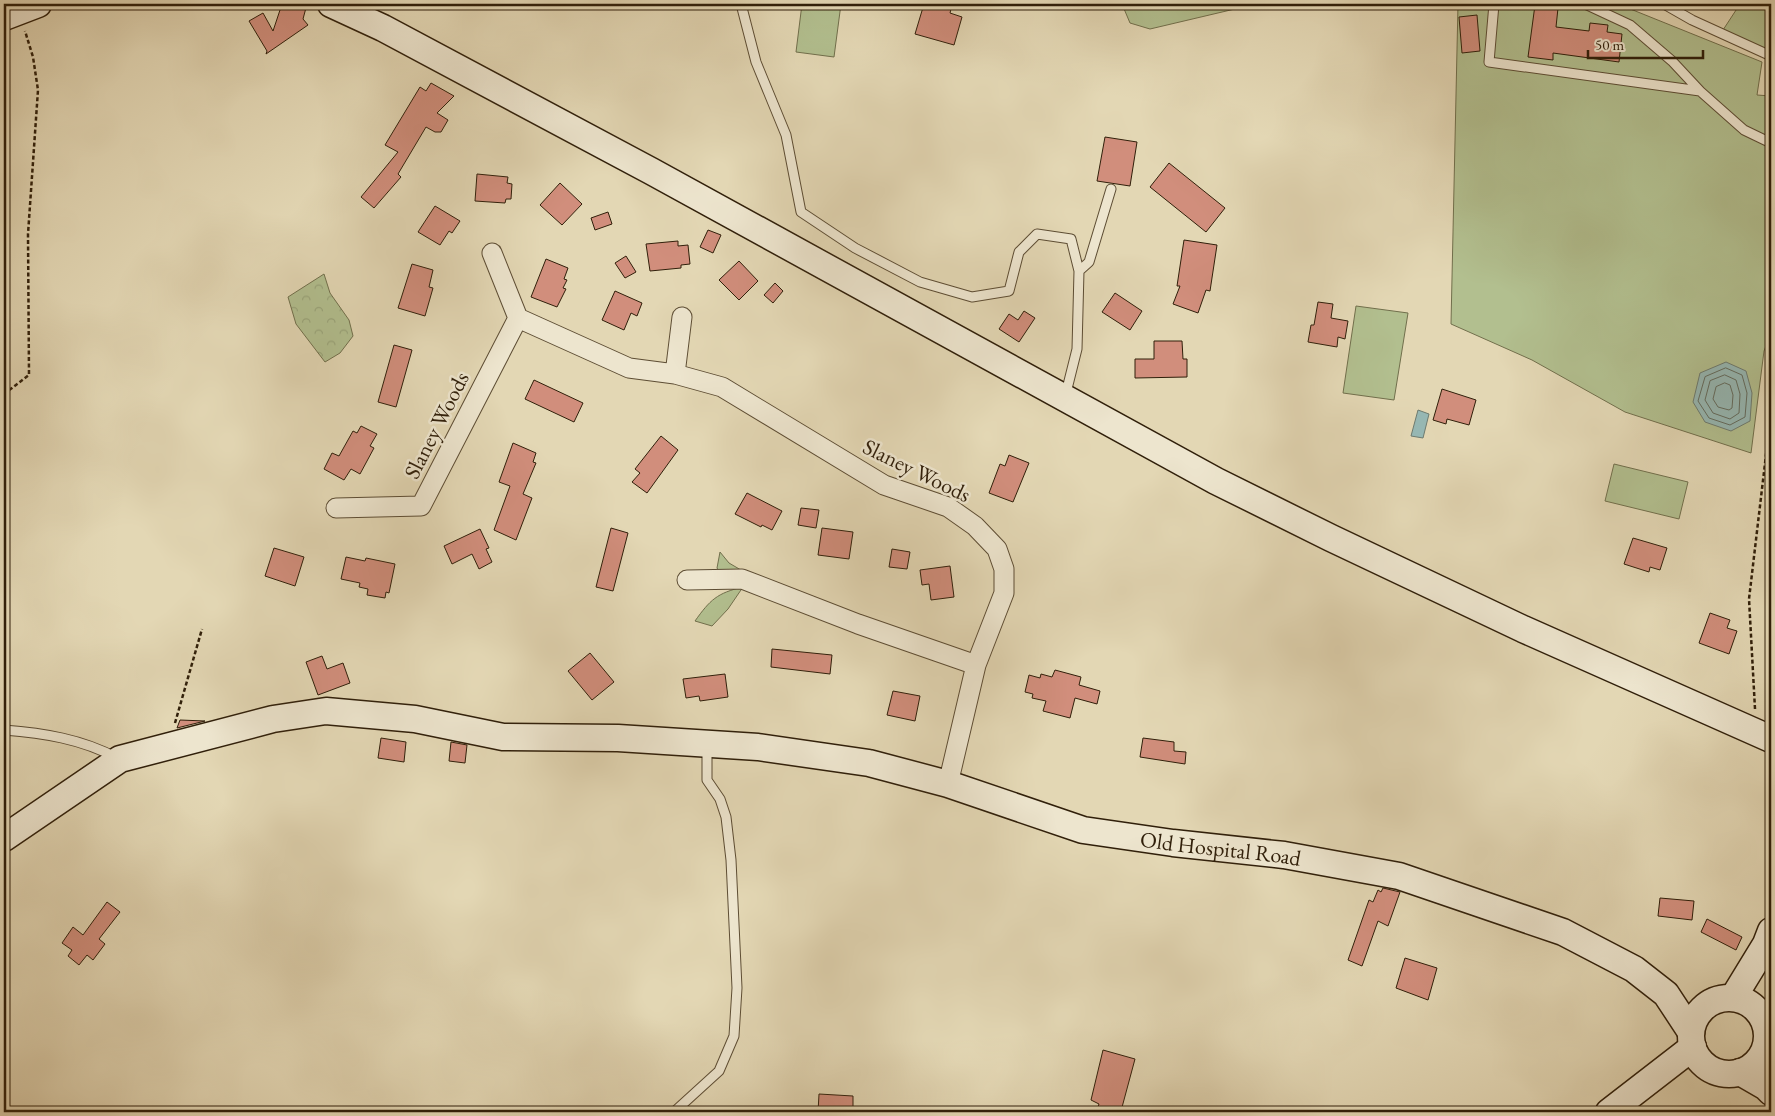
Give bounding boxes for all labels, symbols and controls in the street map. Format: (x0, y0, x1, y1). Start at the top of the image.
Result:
scale bar (1588, 28, 1702, 60)
text: 50 m (1595, 35, 1624, 54)
street label: Slaney Woods (397, 367, 476, 484)
street label: Slaney Woods (858, 432, 975, 509)
street label: Old Hospital Road (1138, 824, 1304, 873)

